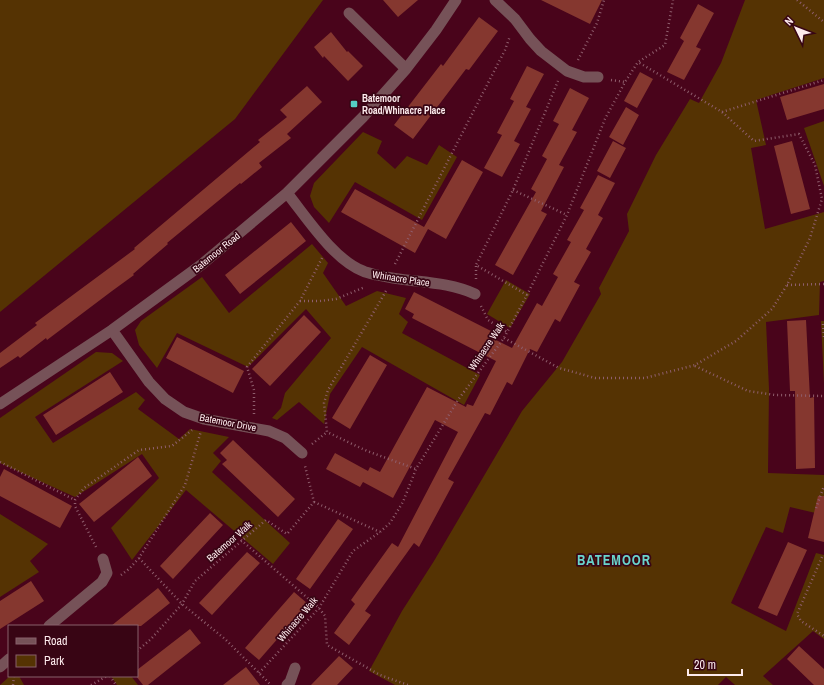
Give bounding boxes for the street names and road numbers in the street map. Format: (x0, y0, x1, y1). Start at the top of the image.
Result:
street label: Batemoor Road (190, 229, 243, 276)
street label: Whinacre Place (371, 268, 431, 290)
street label: Whinacre Walk (466, 319, 508, 373)
street label: Batemoor Drive (198, 411, 258, 434)
street label: Batemoor Walk (204, 518, 255, 565)
street label: Whinacre Walk (274, 594, 321, 644)

